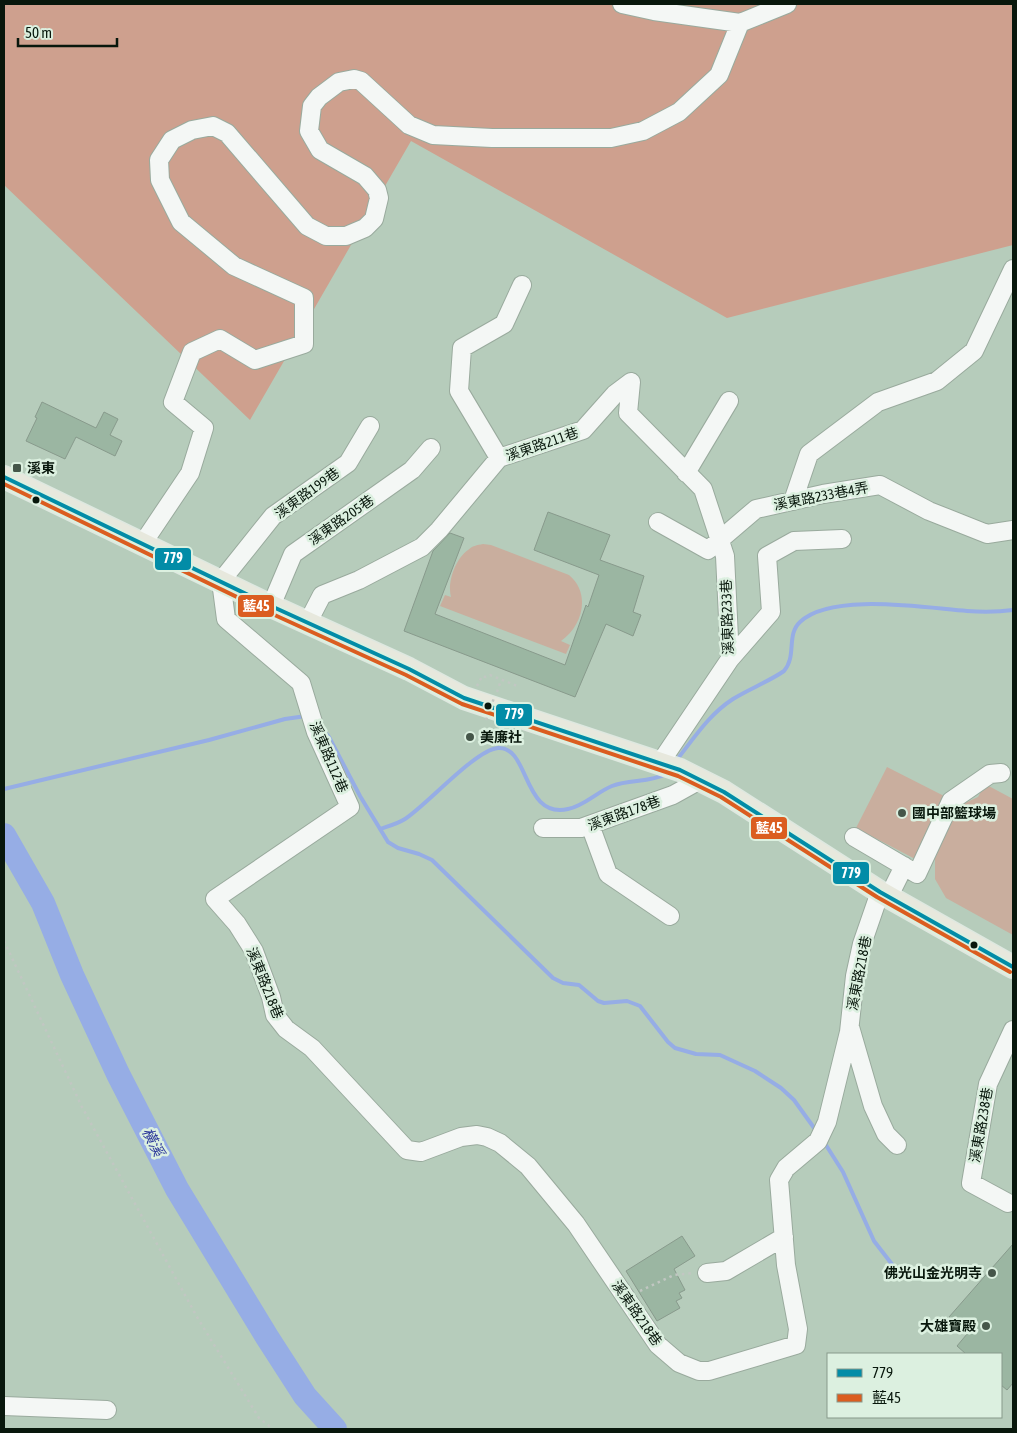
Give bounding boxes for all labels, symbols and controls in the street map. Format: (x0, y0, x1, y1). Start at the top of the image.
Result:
scale bar (18, 15, 116, 47)
text: 50 m (25, 24, 52, 41)
street label: 溪東路211巷 (504, 424, 580, 464)
place label: 溪東 (27, 460, 55, 476)
marker: 溪東 (11, 462, 23, 474)
street label: 溪東路199巷 (272, 464, 342, 522)
street label: 溪東路233巷4弄 (772, 479, 870, 513)
street label: 溪東路205巷 (305, 492, 377, 548)
unlabelled marker (31, 495, 41, 505)
line badge: 779 (154, 547, 192, 571)
text: 779 (163, 550, 183, 566)
street label: 溪東路233巷 (718, 579, 736, 655)
line badge: 藍45 (237, 594, 275, 618)
text: 藍45 (242, 598, 270, 614)
unlabelled marker (483, 701, 493, 711)
line badge: 779 (495, 703, 533, 727)
text: 779 (504, 706, 524, 722)
street label: 溪東路112巷 (307, 719, 351, 795)
place label: 美廉社 (480, 729, 522, 745)
marker: 美廉社 (464, 731, 476, 743)
street label: 溪東路178巷 (586, 793, 662, 833)
place label: 國中部籃球場 (912, 805, 996, 821)
marker: 國中部籃球場 (896, 807, 908, 819)
line badge: 藍45 (750, 816, 788, 840)
text: 藍45 (755, 820, 783, 836)
line badge: 779 (832, 861, 870, 885)
text: 779 (841, 865, 861, 881)
street label: 溪東路218巷 (844, 934, 874, 1012)
unlabelled marker (969, 940, 979, 950)
street label: 溪東路218巷 (243, 945, 287, 1021)
street label: 溪東路238巷 (967, 1086, 995, 1164)
water label: 橫溪 (139, 1125, 169, 1161)
place label: 佛光山金光明寺 (884, 1265, 982, 1281)
marker: 佛光山金光明寺 (986, 1267, 998, 1279)
street label: 溪東路218巷 (609, 1277, 665, 1349)
place label: 大雄寶殿 (920, 1318, 976, 1334)
marker: 大雄寶殿 (980, 1320, 992, 1332)
legend (827, 1353, 1002, 1418)
text: 779 (872, 1364, 893, 1381)
text: 藍45 (872, 1389, 901, 1406)

